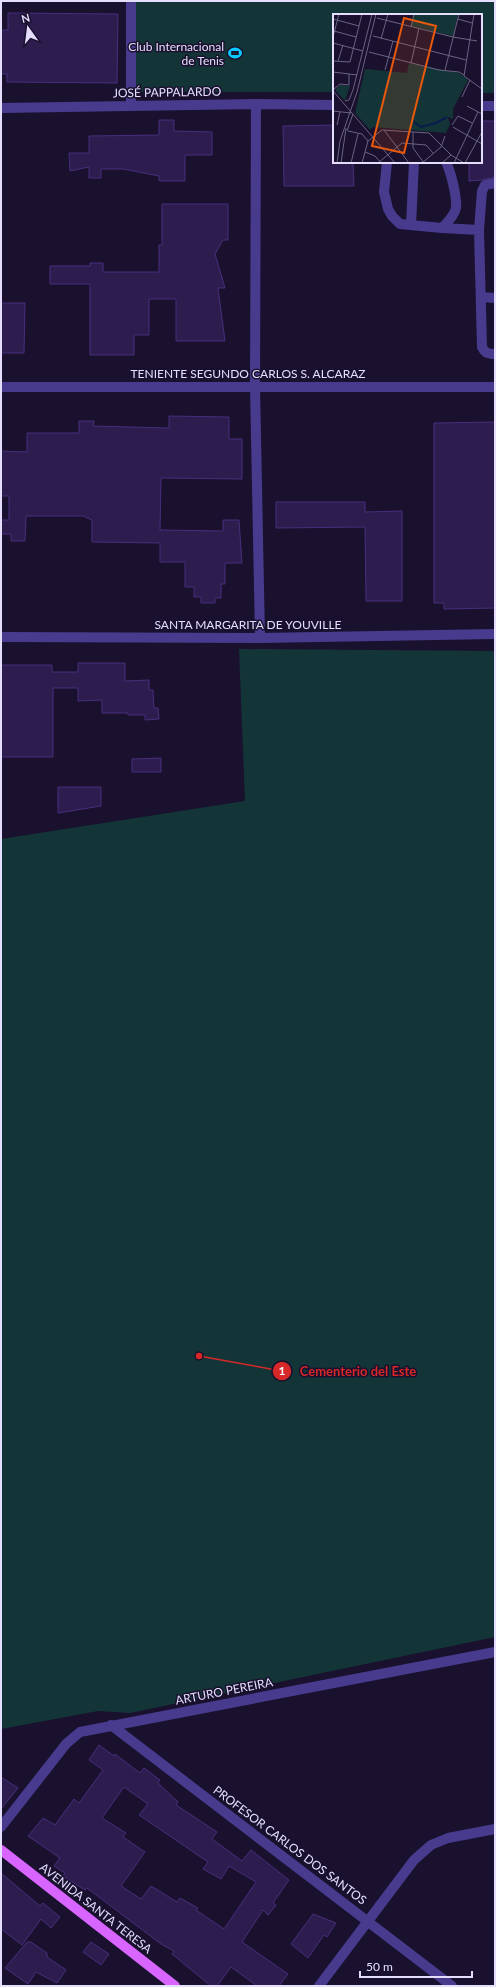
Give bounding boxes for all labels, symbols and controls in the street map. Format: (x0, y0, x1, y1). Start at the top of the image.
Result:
north arrow (8, 8, 48, 48)
text: N (20, 10, 31, 25)
inset map (333, 14, 482, 163)
place label: Club Internacional de Tenis (128, 39, 224, 68)
sports icon: Club Internacional de Tenis (227, 45, 243, 61)
street label: JOSÉ PAPPALARDO (113, 84, 222, 100)
street label: TENIENTE SEGUNDO CARLOS S. ALCARAZ (130, 366, 366, 381)
street label: SANTA MARGARITA DE YOUVILLE (155, 617, 342, 632)
callout: Cementerio del Este (272, 1359, 425, 1384)
text: 1 (279, 1363, 286, 1378)
text: Cementerio del Este (300, 1363, 416, 1379)
street label: ARTURO PEREIRA (174, 1674, 275, 1708)
street label: PROFESOR CARLOS DOS SANTOS (210, 1782, 370, 1908)
street label: AVENIDA SANTA TERESA (37, 1860, 156, 1957)
scale bar (360, 1953, 472, 1979)
text: 50 m (366, 1959, 393, 1974)

